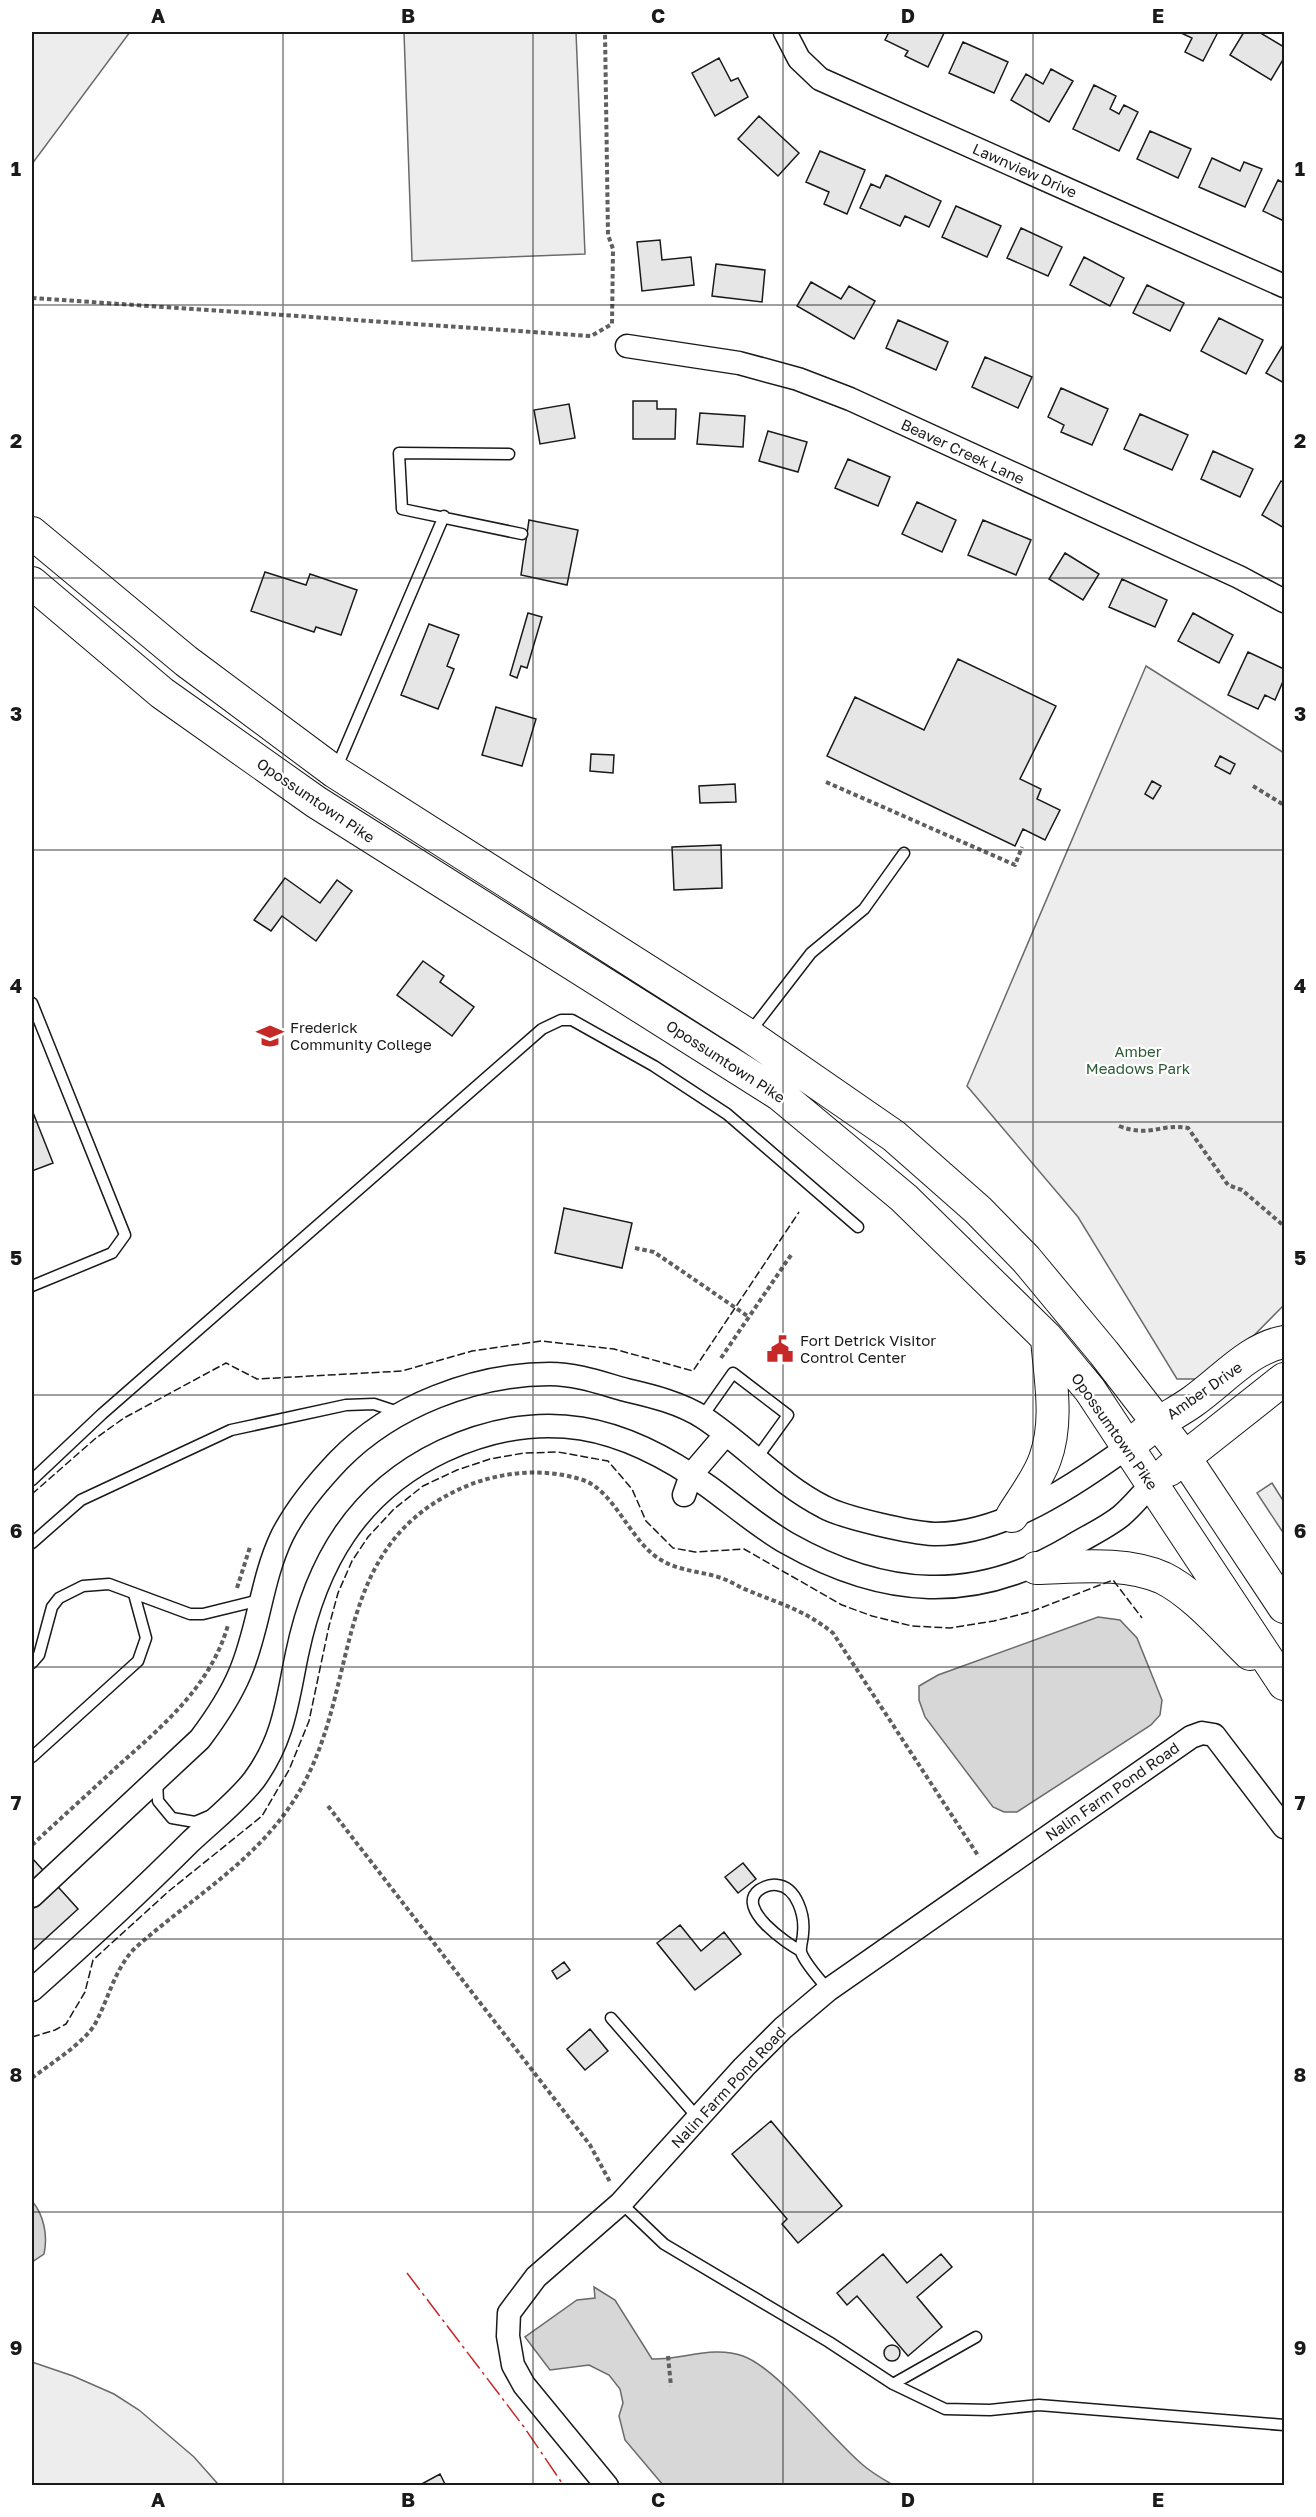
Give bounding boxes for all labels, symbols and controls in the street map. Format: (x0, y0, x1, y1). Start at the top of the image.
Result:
text: A (151, 3, 165, 27)
text: B (401, 3, 415, 27)
text: C (651, 3, 665, 27)
text: D (901, 3, 915, 27)
text: E (1152, 3, 1164, 27)
street label: Lawnview Drive (970, 139, 1080, 201)
text: 1 (11, 156, 21, 180)
text: 1 (1295, 156, 1305, 180)
street label: Beaver Creek Lane (898, 415, 1028, 488)
text: 2 (10, 428, 22, 452)
text: 2 (1294, 428, 1306, 452)
text: 3 (10, 701, 22, 725)
text: 3 (1294, 701, 1306, 725)
street label: Opossumtown Pike (254, 754, 379, 846)
text: 4 (10, 973, 22, 997)
text: 4 (1294, 973, 1306, 997)
street label: Opossumtown Pike (663, 1016, 789, 1106)
place label: Frederick Community College (290, 1018, 432, 1053)
school or university icon: Frederick Community College (255, 1021, 285, 1051)
park label: Amber Meadows Park (1086, 1042, 1191, 1077)
text: 5 (10, 1245, 22, 1269)
text: 5 (1294, 1245, 1306, 1269)
place label: Fort Detrick Visitor Control Center (800, 1331, 936, 1366)
public building icon: Fort Detrick Visitor Control Center (765, 1334, 795, 1364)
street label: Amber Drive (1163, 1357, 1245, 1423)
street label: Opossumtown Pike (1068, 1369, 1162, 1493)
text: 6 (10, 1518, 22, 1542)
text: 6 (1294, 1518, 1306, 1542)
street label: Nalin Farm Pond Road (1042, 1738, 1182, 1844)
text: 7 (11, 1790, 22, 1814)
text: 7 (1295, 1790, 1306, 1814)
street label: Nalin Farm Pond Road (667, 2023, 789, 2151)
text: 8 (10, 2062, 22, 2086)
text: 8 (1294, 2062, 1306, 2086)
text: 9 (10, 2335, 22, 2359)
text: 9 (1294, 2335, 1306, 2359)
text: A (151, 2487, 165, 2511)
text: B (401, 2487, 415, 2511)
text: C (651, 2487, 665, 2511)
text: D (901, 2487, 915, 2511)
text: E (1152, 2487, 1164, 2511)

